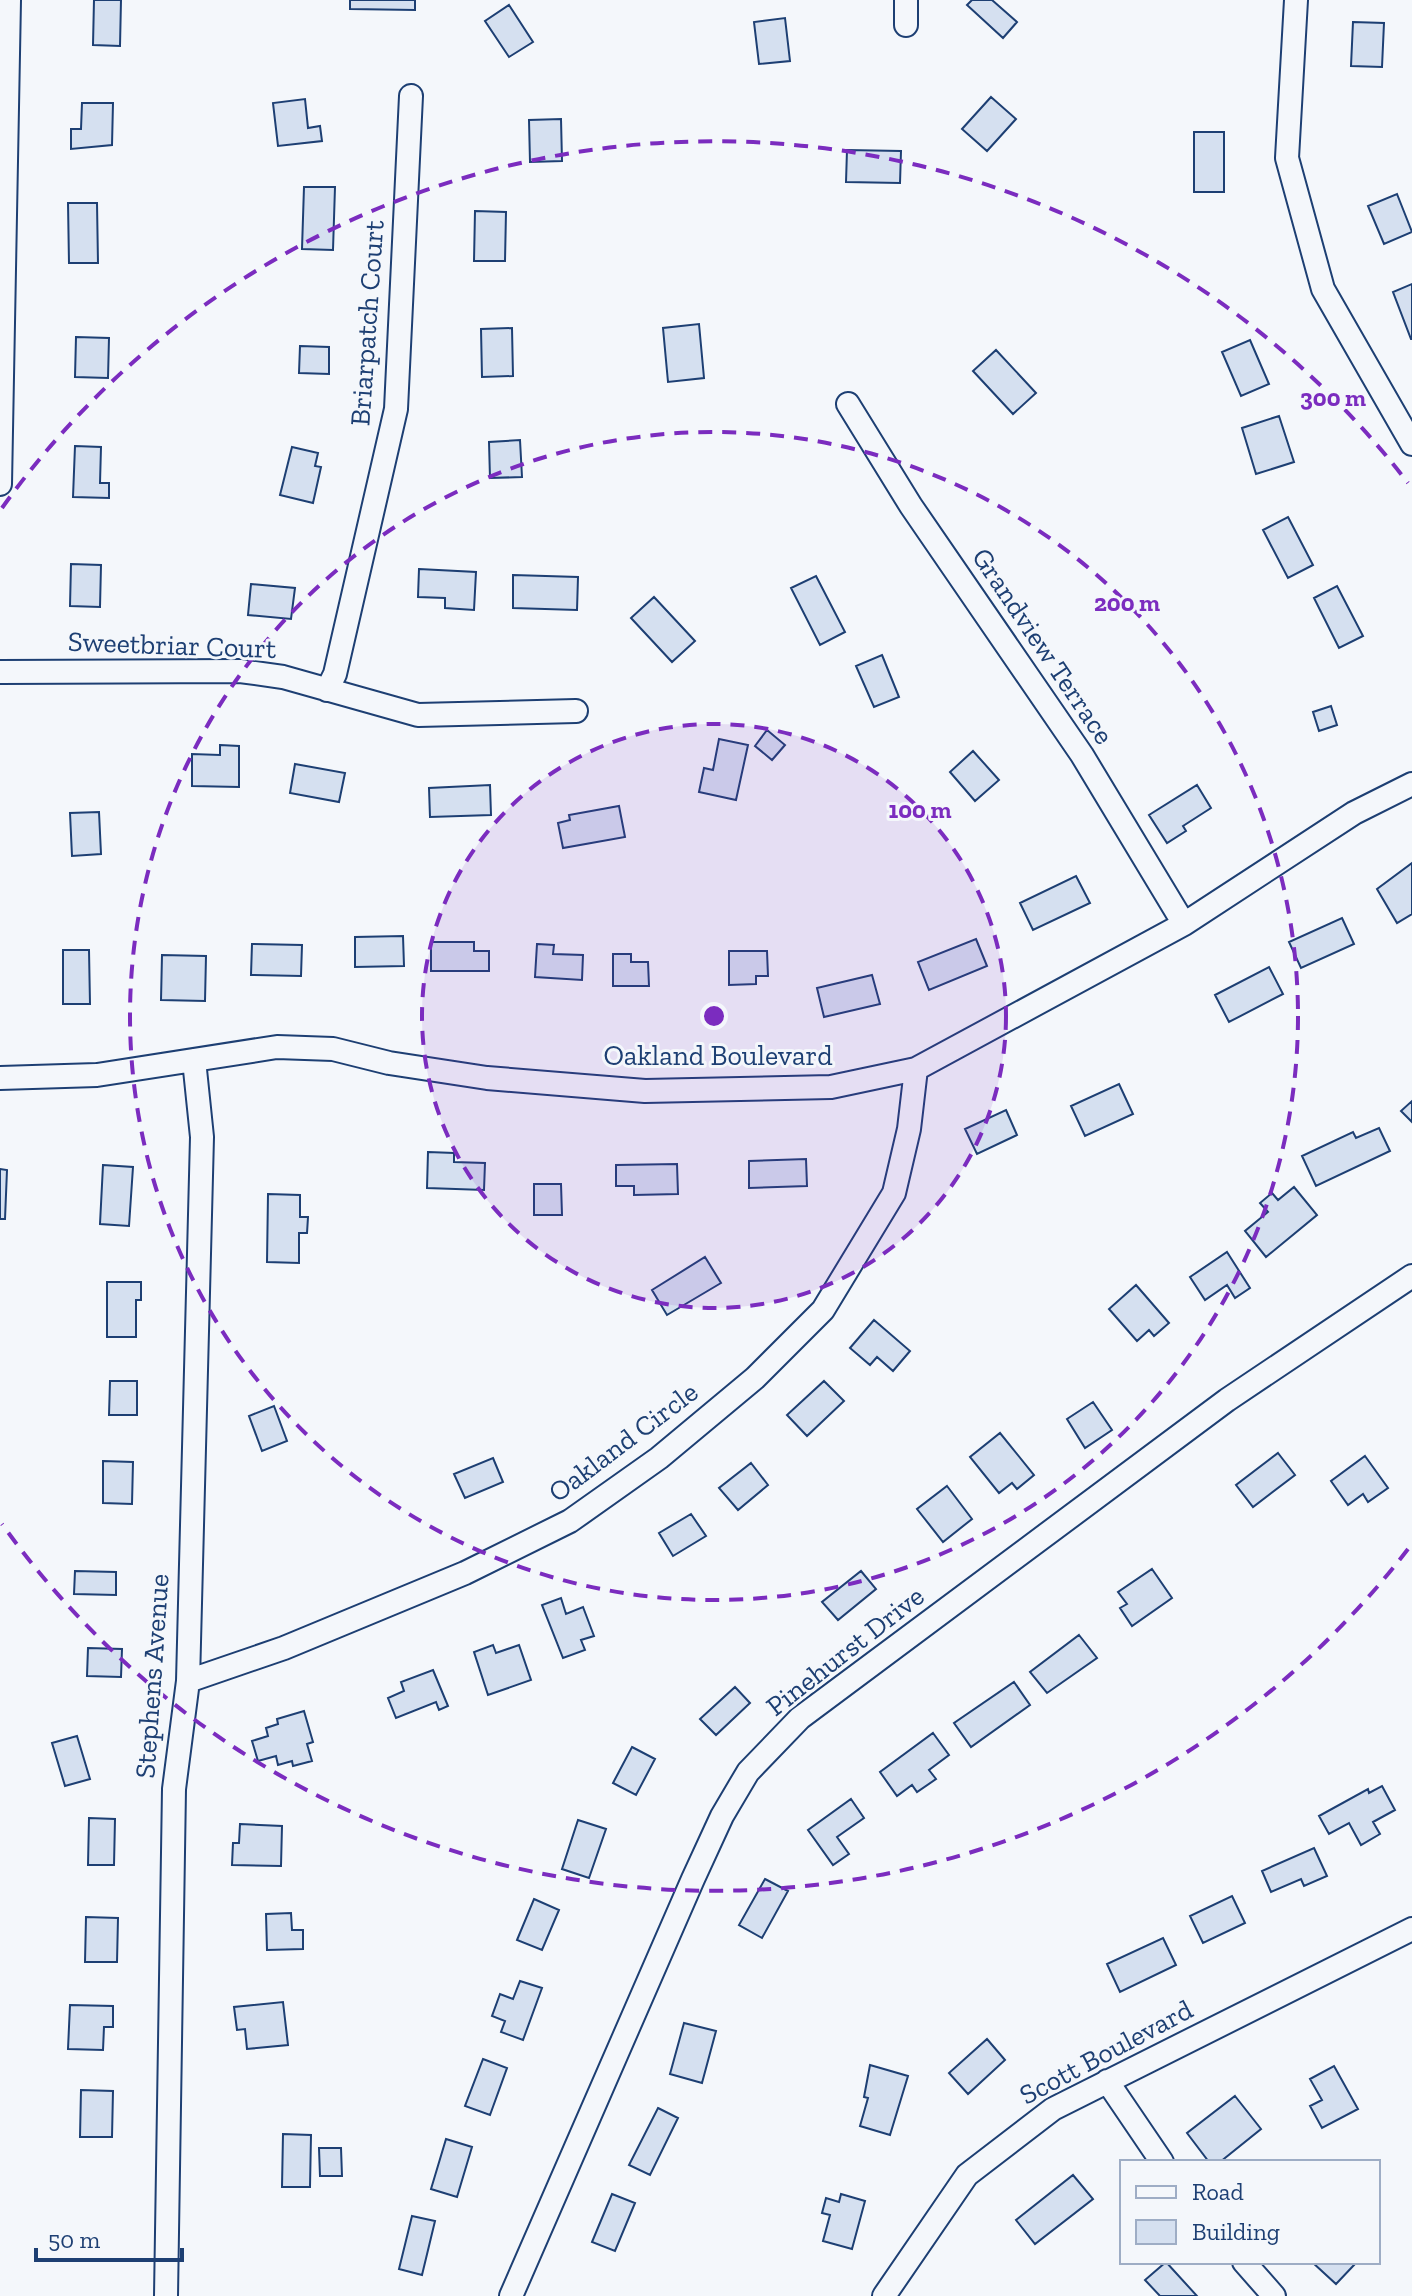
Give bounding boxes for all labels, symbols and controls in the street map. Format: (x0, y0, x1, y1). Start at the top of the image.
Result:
street label: Briarpatch Court (343, 218, 391, 427)
text: 300 m (1300, 383, 1366, 412)
street label: Grandview Terrace (965, 542, 1121, 750)
text: 200 m (1094, 588, 1160, 617)
street label: Sweetbriar Court (67, 625, 277, 665)
text: 100 m (889, 795, 951, 824)
centre of rings (700, 1002, 728, 1030)
street label: Oakland Boulevard (603, 1039, 833, 1072)
street label: Oakland Circle (542, 1375, 704, 1509)
street label: Stephens Avenue (128, 1572, 176, 1780)
street label: Pinehurst Drive (760, 1579, 930, 1723)
street label: Scott Boulevard (1014, 1993, 1198, 2111)
legend (1120, 2160, 1380, 2264)
text: Road (1192, 2177, 1244, 2206)
scale bar (36, 2212, 182, 2262)
text: Building (1192, 2217, 1280, 2246)
text: 50 m (48, 2225, 101, 2254)

